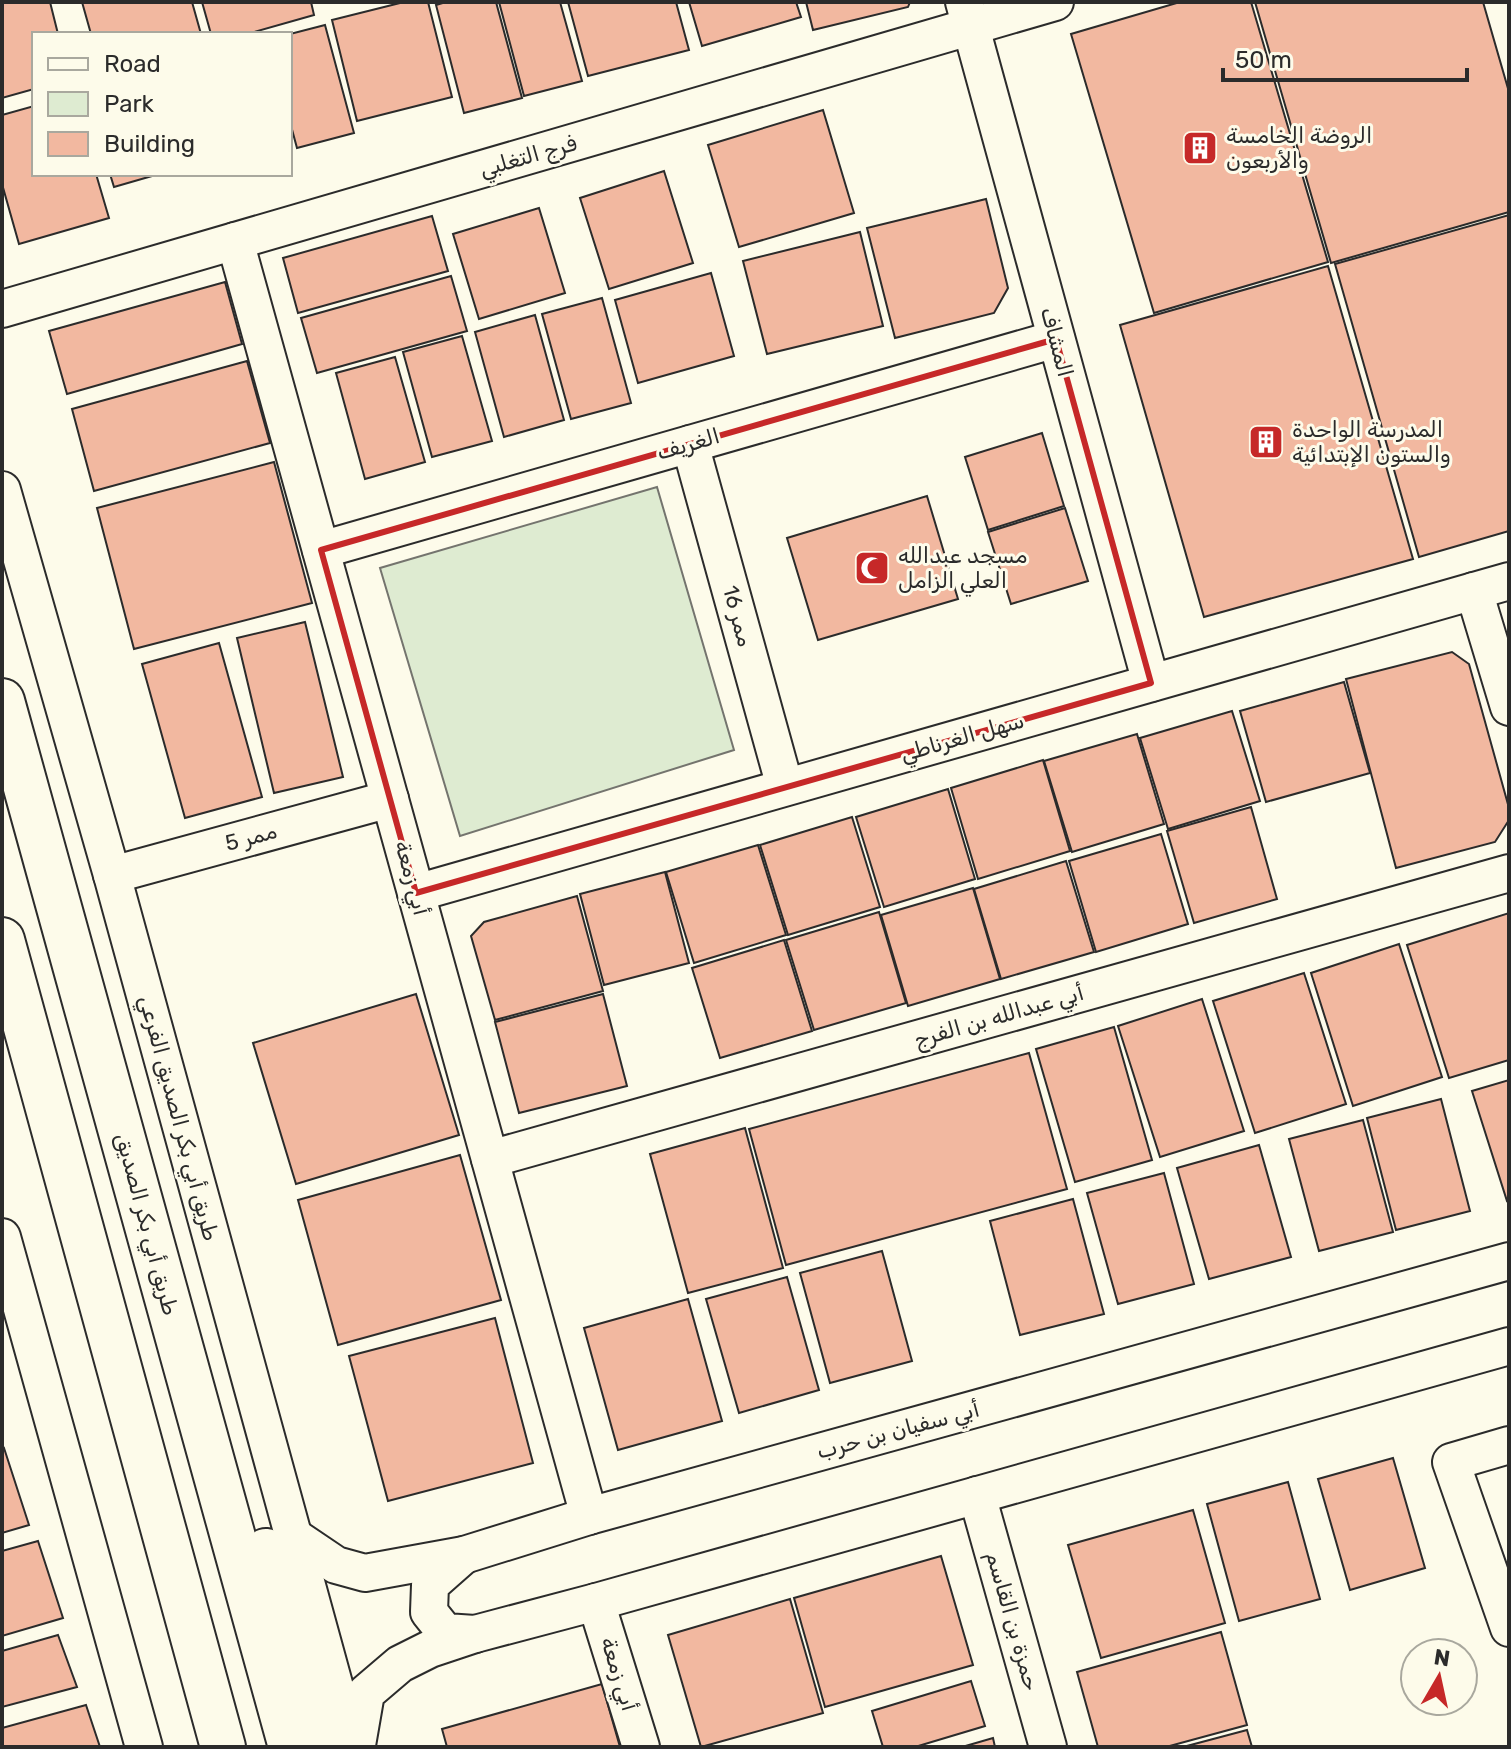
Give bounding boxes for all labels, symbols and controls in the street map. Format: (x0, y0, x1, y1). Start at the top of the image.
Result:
legend (32, 32, 292, 176)
scale bar (1223, 32, 1467, 82)
text: 50 m (1235, 46, 1292, 74)
text: Road (104, 50, 161, 78)
text: Park (104, 90, 155, 118)
place label: الروضة الخامسة والأربعون (1226, 122, 1372, 174)
street label: فرج التغلبي (476, 129, 581, 186)
building icon: الروضة الخامسة والأربعون (1181, 129, 1219, 167)
text: Building (104, 130, 195, 158)
street label: المشاف (1035, 304, 1079, 380)
place label: المدرسة الواحدة والستون الإبتدائية (1292, 416, 1451, 468)
street label: الغريف (653, 422, 723, 466)
building icon: المدرسة الواحدة والستون الإبتدائية (1247, 423, 1285, 461)
place label: مسجد عبدالله العلي الزامل (898, 542, 1027, 597)
mosque icon: مسجد عبدالله العلي الزامل (853, 549, 891, 587)
street label: ممر 16 (717, 583, 759, 649)
street label: سهل الغرناطي (897, 706, 1028, 770)
street label: ممر 5 (222, 817, 280, 857)
street label: أبي زمعة (386, 838, 435, 919)
street label: أبي عبدالله بن الفرج (911, 979, 1088, 1056)
street label: طريق أبي بكر الصديق الفرعي (133, 992, 225, 1244)
street label: طريق أبي بكر الصديق (110, 1130, 184, 1318)
street label: أبي سفيان بن حرب (814, 1395, 983, 1468)
street label: حمزة بن القاسم (979, 1548, 1046, 1694)
street label: أبي زمعة (592, 1634, 643, 1715)
north arrow (1399, 1637, 1479, 1717)
text: N (1432, 1643, 1452, 1672)

